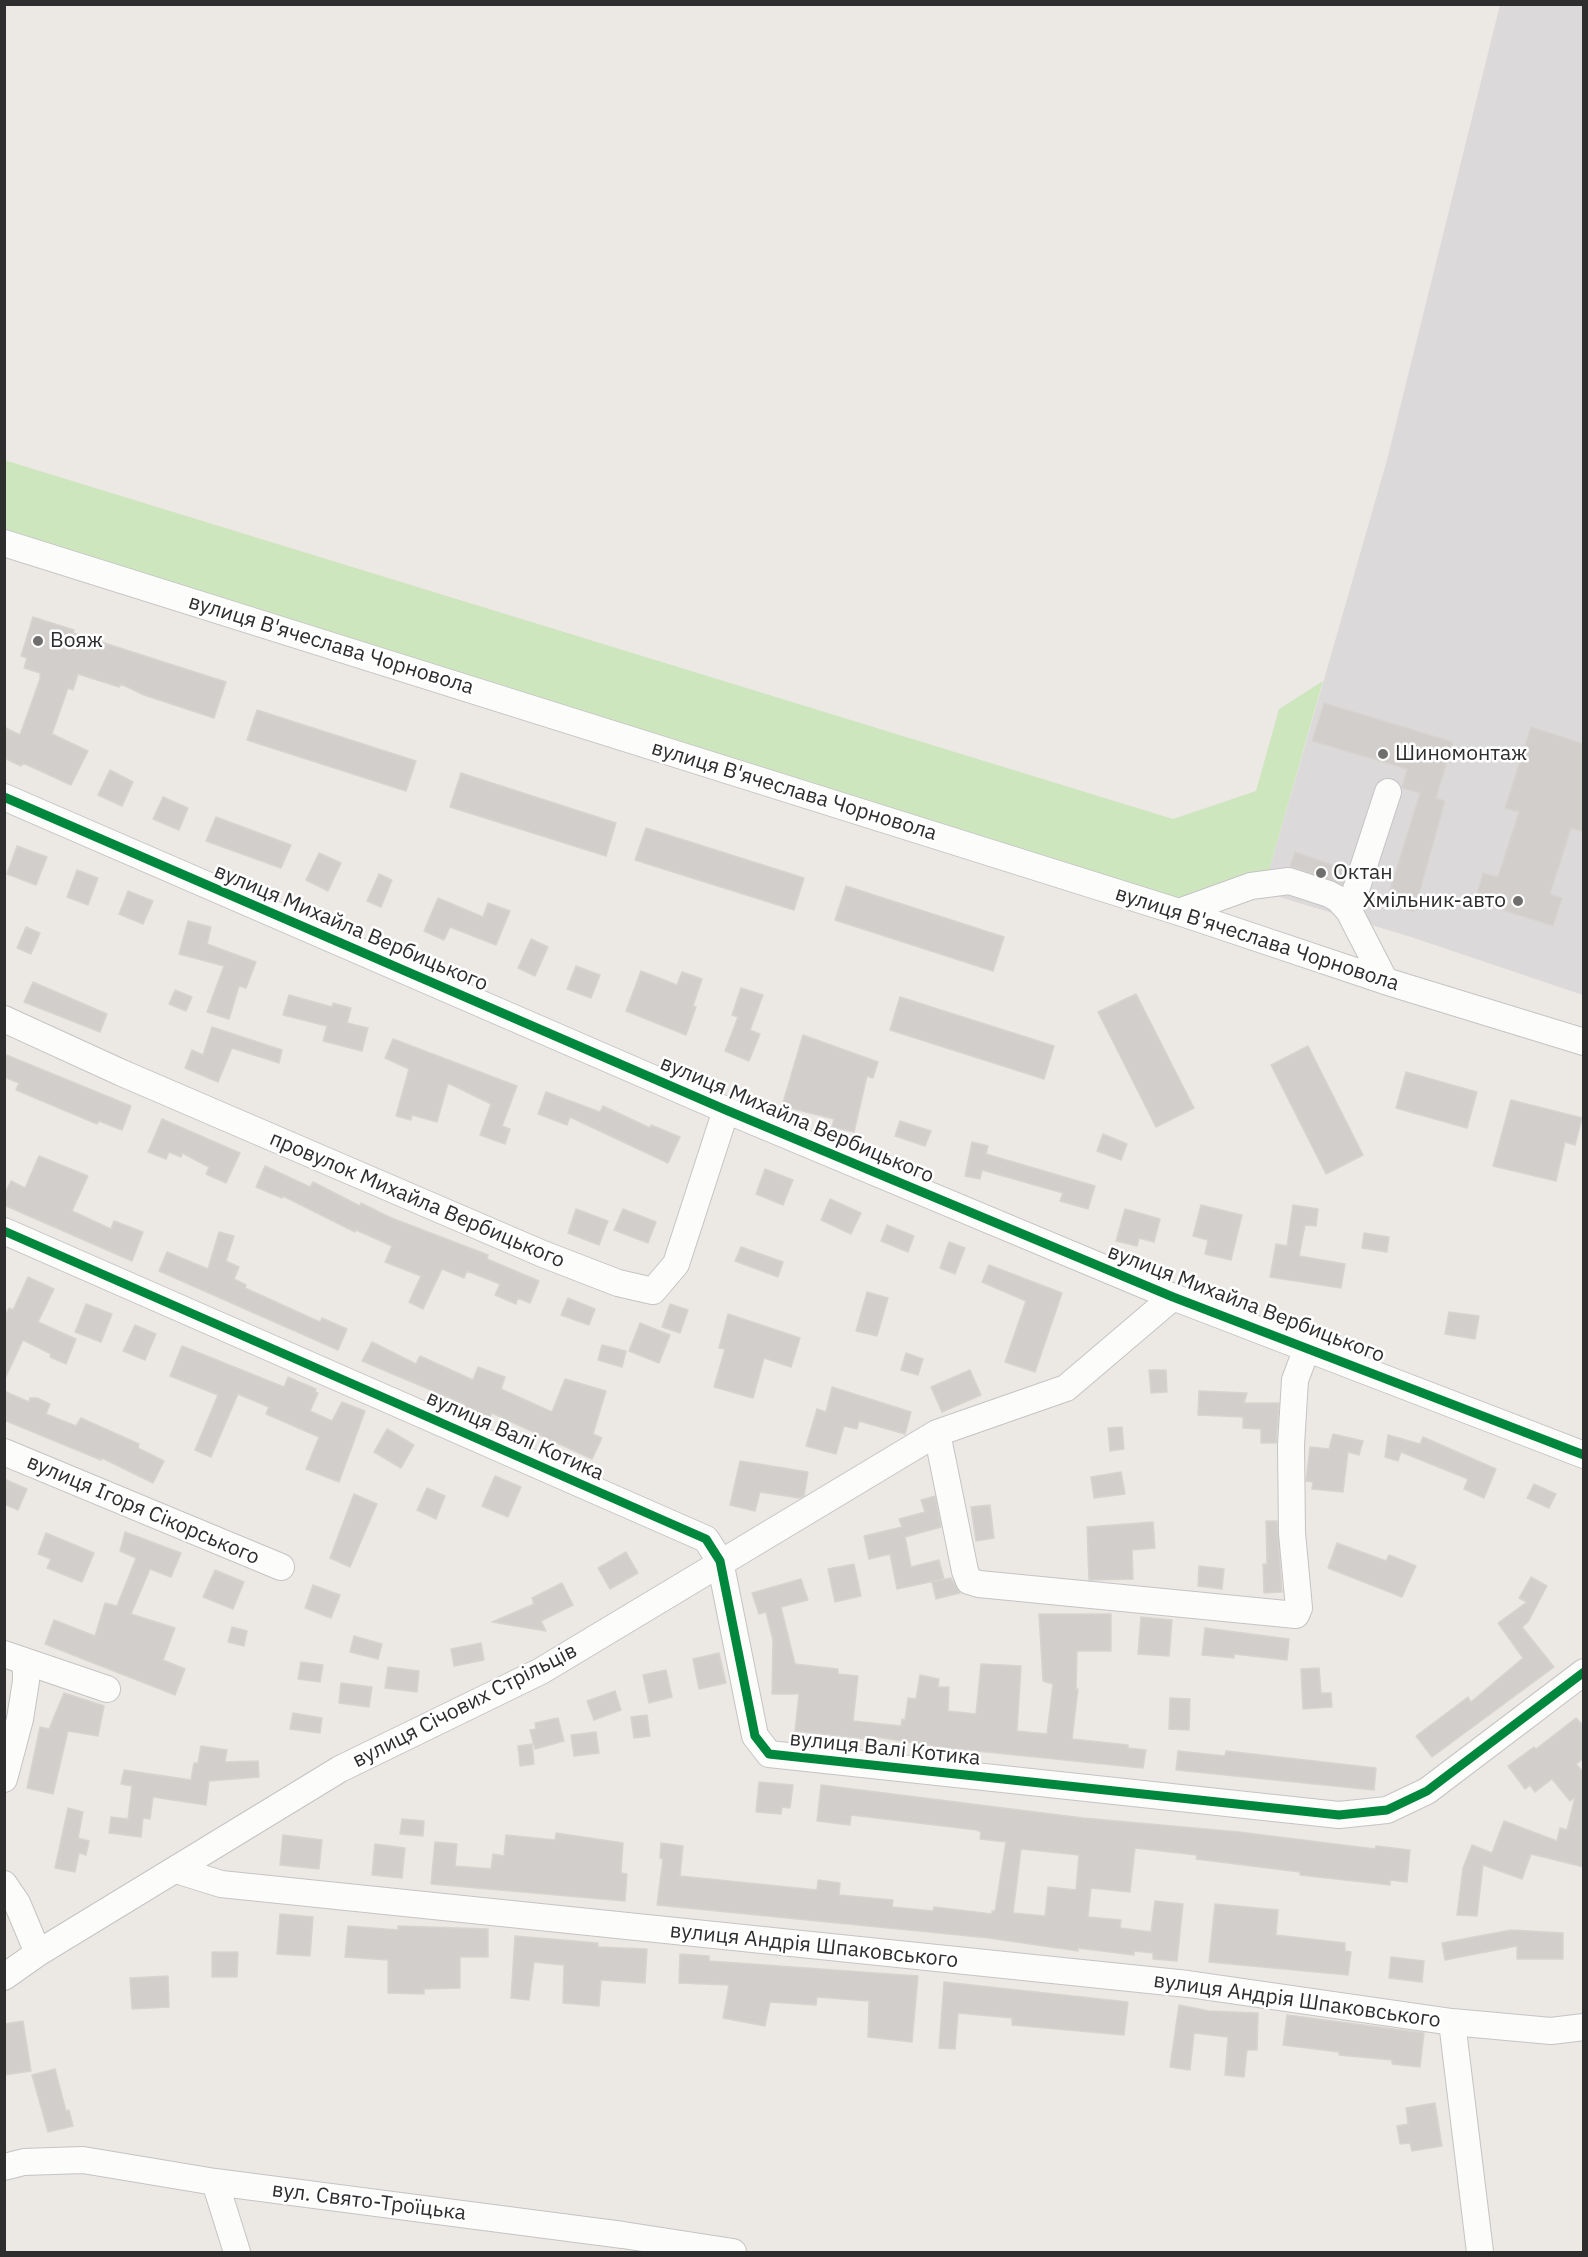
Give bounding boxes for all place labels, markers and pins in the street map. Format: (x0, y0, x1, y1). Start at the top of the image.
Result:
place label: Вояж (50, 628, 103, 654)
marker: Вояж (31, 634, 45, 648)
place label: Шиномонтаж (1395, 741, 1527, 767)
marker: Шиномонтаж (1376, 747, 1390, 761)
place label: Октан (1333, 860, 1393, 886)
marker: Октан (1314, 866, 1328, 880)
place label: Хмільник-авто (1363, 888, 1506, 914)
marker: Хмільник-авто (1511, 894, 1525, 908)

